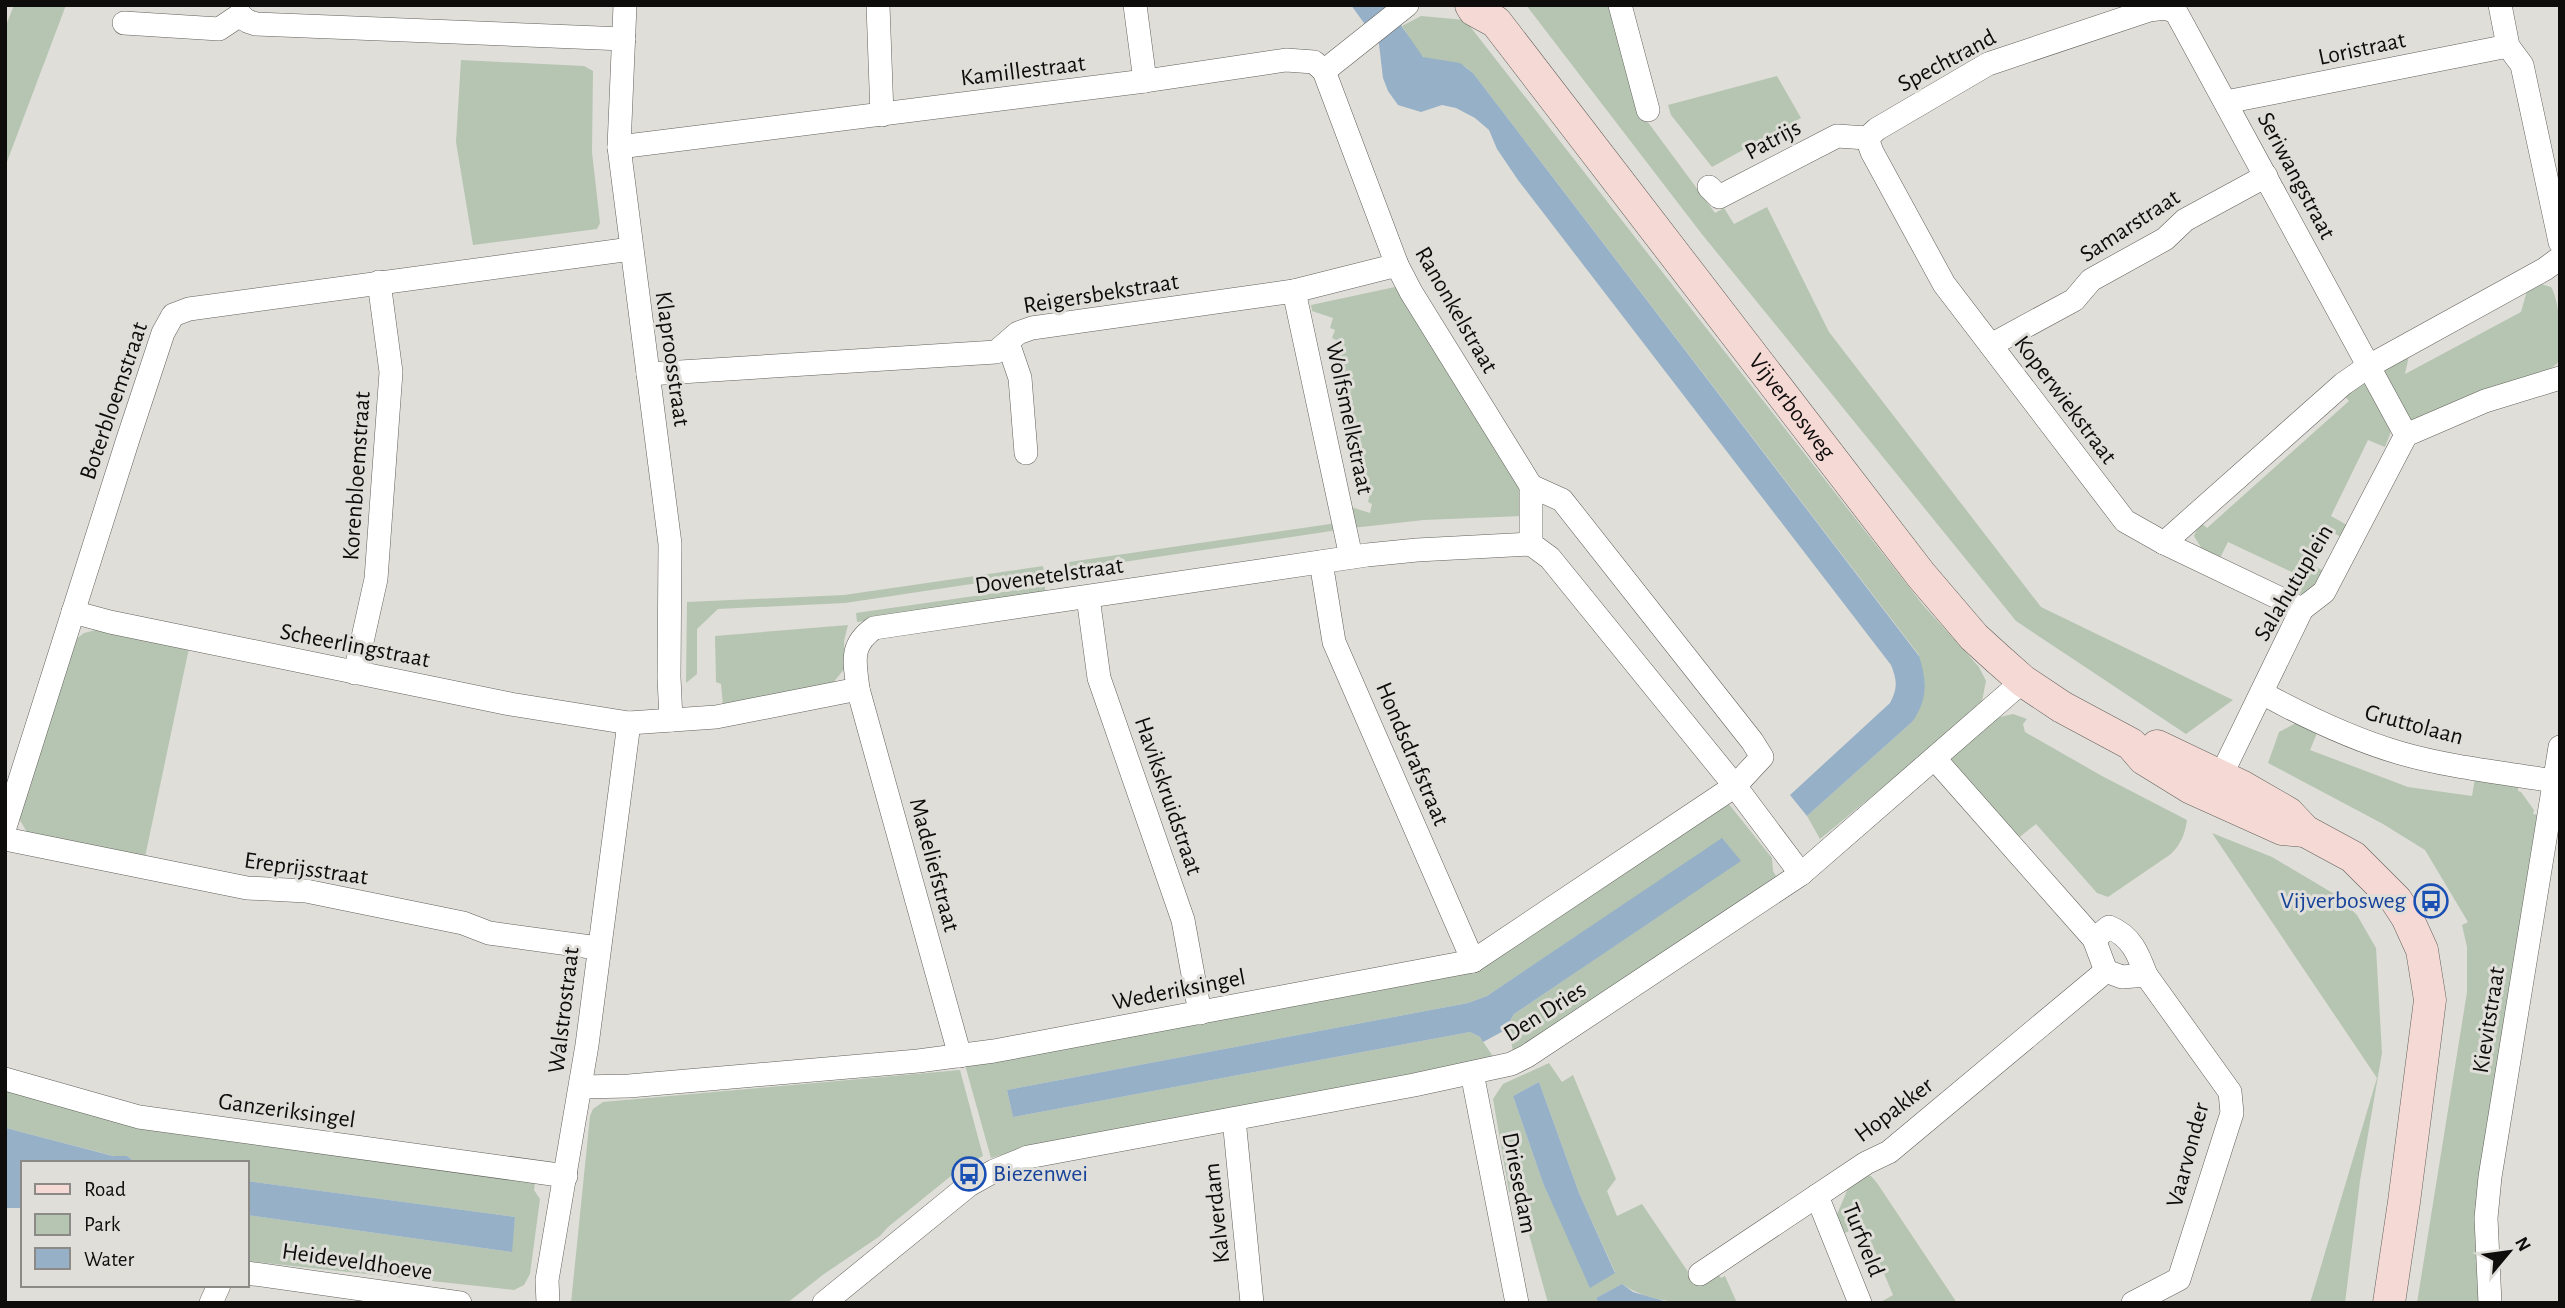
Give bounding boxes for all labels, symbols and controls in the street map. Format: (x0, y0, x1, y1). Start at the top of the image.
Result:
street label: Spechtrand (1894, 25, 2000, 97)
street label: Loristraat (2316, 28, 2408, 70)
street label: Kamillestraat (959, 51, 1087, 91)
street label: Seriwangstraat (2253, 109, 2340, 244)
street label: Patrijs (1741, 115, 1805, 165)
street label: Samarstraat (2076, 185, 2184, 267)
street label: Ranonkelstraat (1410, 243, 1502, 378)
street label: Reigersbekstraat (1022, 270, 1181, 318)
street label: Klaproosstraat (651, 290, 693, 428)
street label: Boterbloemstraat (76, 319, 152, 483)
street label: Koperwiekstraat (2009, 331, 2121, 469)
street label: Wolfsmelkstraat (1321, 340, 1377, 497)
street label: Vijverbosweg (1744, 349, 1840, 464)
street label: Korenbloemstraat (339, 390, 375, 561)
street label: Salahutuplein (2250, 521, 2338, 645)
street label: Dovenetelstraat (973, 554, 1125, 598)
street label: Scheerlingstraat (278, 620, 432, 672)
street label: Hondsdrafstraat (1371, 679, 1453, 829)
street label: Gruttolaan (2362, 700, 2466, 750)
street label: Havikskruidstraat (1130, 714, 1206, 878)
street label: Madeliefstraat (905, 796, 963, 935)
street label: Ereprijsstraat (243, 848, 370, 890)
bus stop icon: Vijverbosweg (2412, 882, 2450, 920)
place label: Vijverbosweg (2280, 889, 2406, 913)
street label: Walstrostraat (544, 945, 584, 1075)
street label: Wederiksingel (1110, 965, 1248, 1015)
street label: Kievitstraat (2469, 965, 2509, 1075)
street label: Den Dries (1500, 977, 1590, 1047)
street label: Hopakker (1850, 1073, 1938, 1147)
street label: Ganzeriksingel (217, 1089, 357, 1133)
street label: Vaarvonder (2163, 1100, 2214, 1210)
street label: Driesedam (1497, 1130, 1541, 1236)
bus stop icon: Biezenwei (950, 1155, 988, 1193)
legend (21, 1161, 248, 1287)
place label: Biezenwei (993, 1162, 1088, 1186)
street label: Kalverdam (1200, 1162, 1234, 1264)
text: Road (84, 1179, 126, 1200)
street label: Turfveld (1838, 1200, 1888, 1280)
text: Park (84, 1214, 121, 1235)
north arrow (2474, 1217, 2544, 1287)
text: N (2511, 1234, 2534, 1255)
street label: Heideveldhoeve (280, 1240, 434, 1284)
text: Water (84, 1249, 134, 1270)

